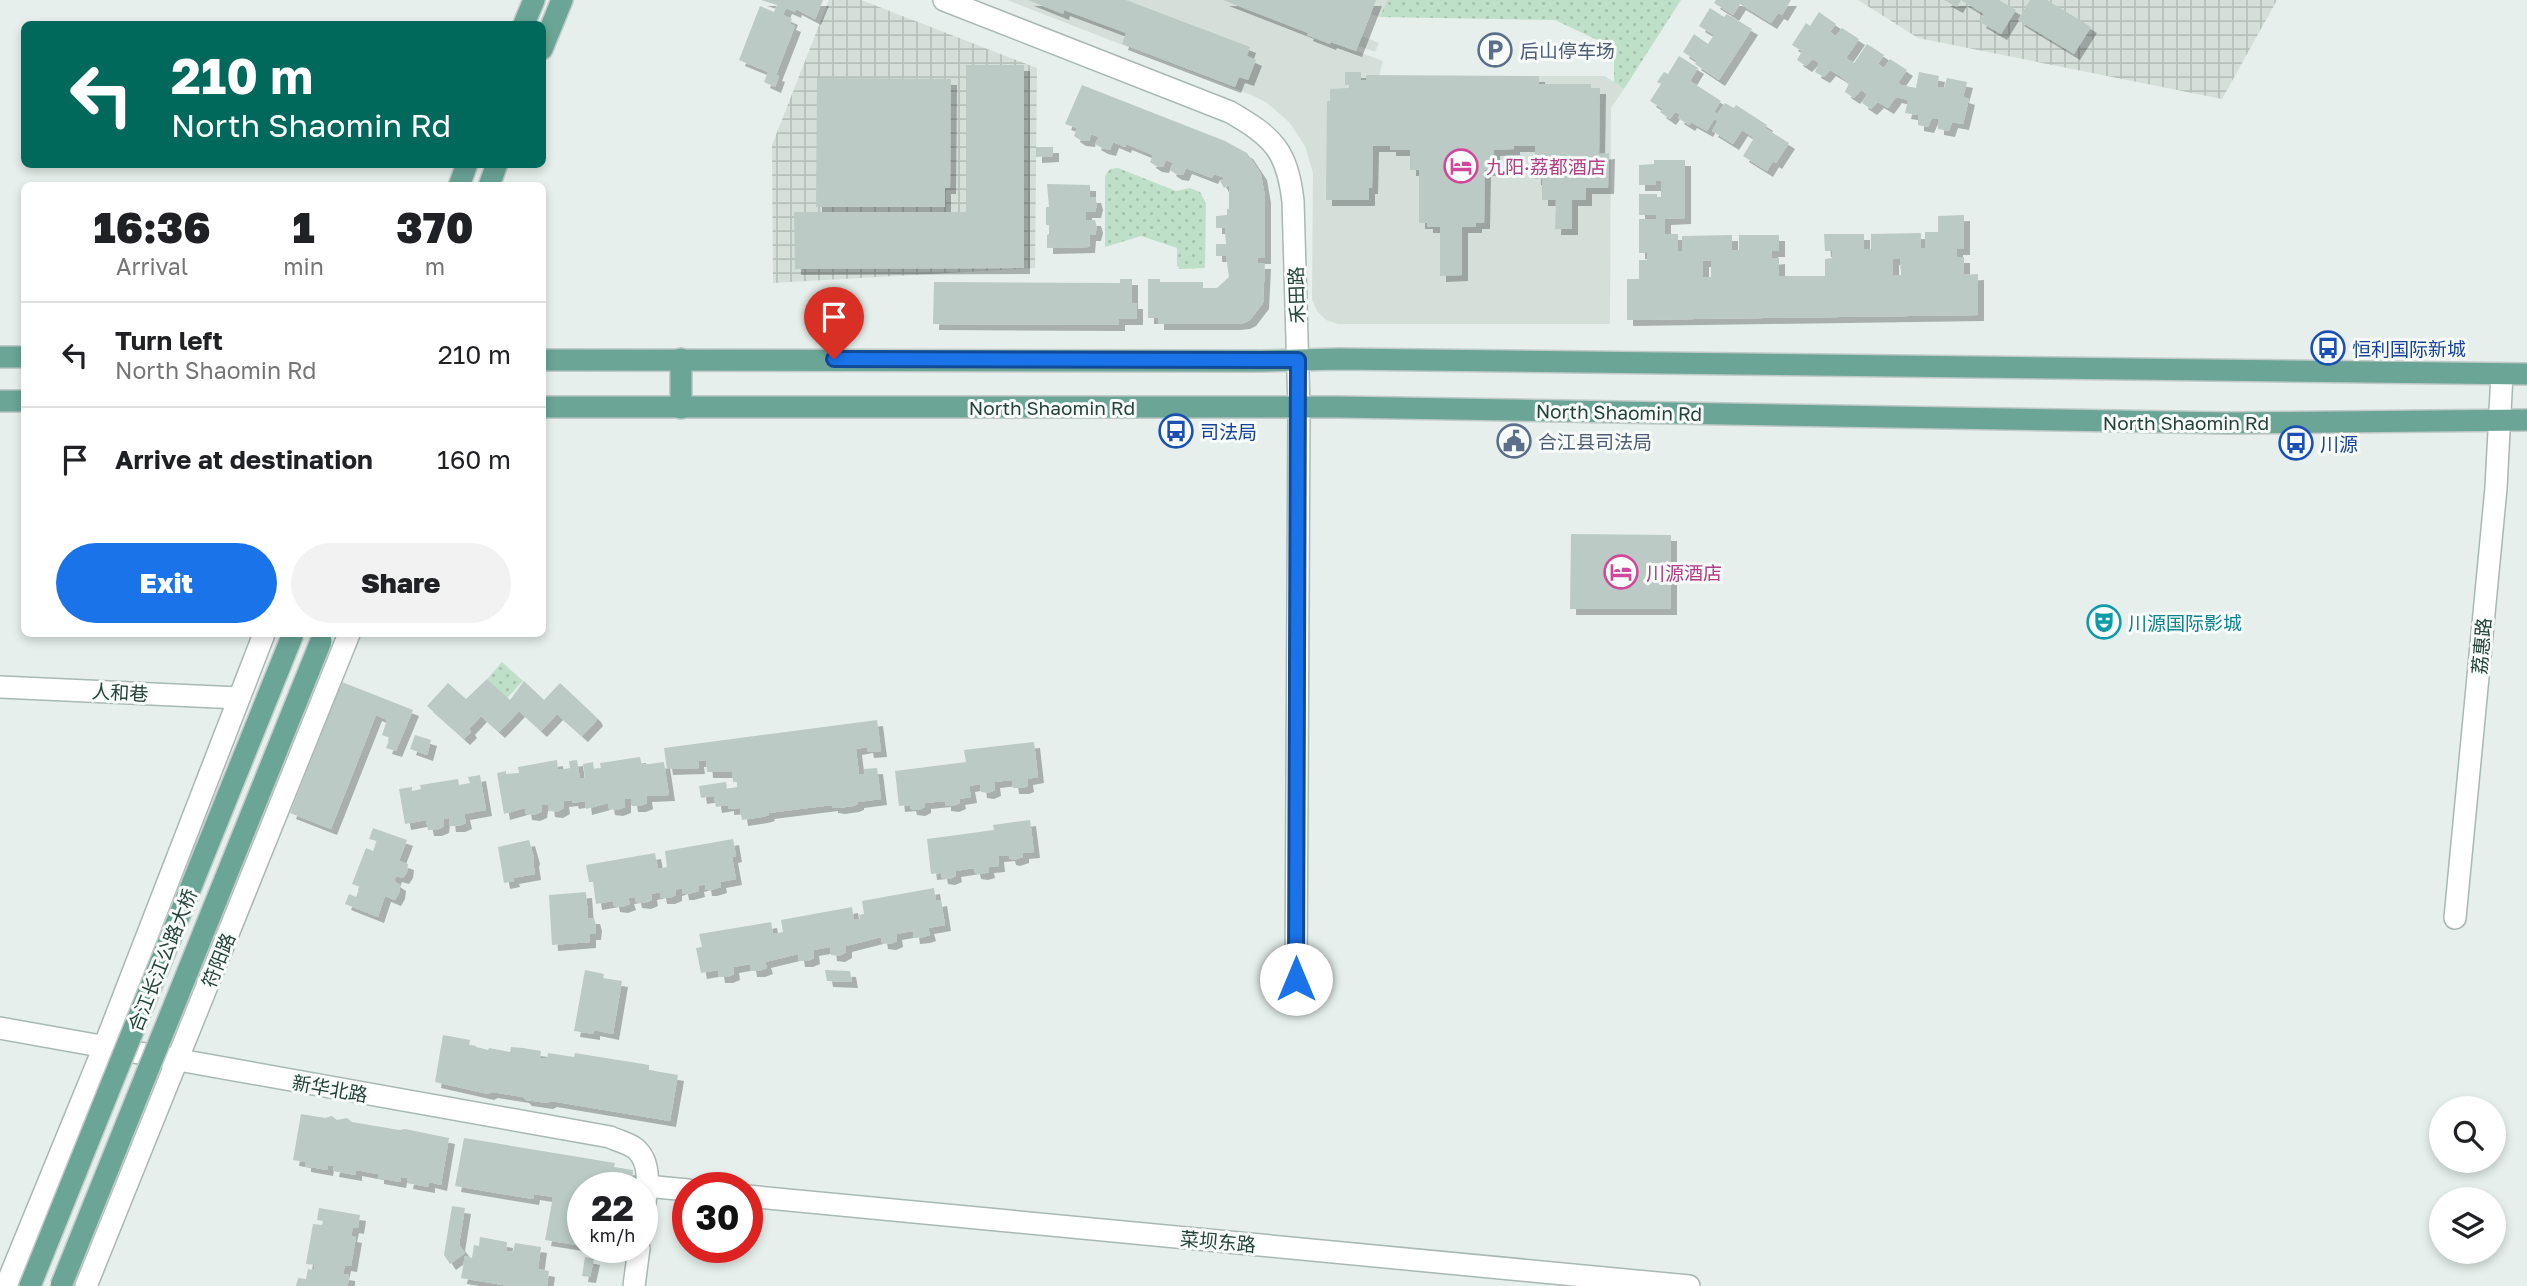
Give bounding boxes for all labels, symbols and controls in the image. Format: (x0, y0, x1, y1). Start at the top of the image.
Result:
parking icon: 后山停车场 (1476, 31, 1514, 69)
place label: 后山停车场 (1520, 39, 1615, 62)
text: 210 m (171, 46, 313, 105)
icon: left (56, 49, 147, 140)
text: North Shaomin Rd (171, 106, 451, 144)
hotel icon: 九阳·荔都酒店 (1442, 147, 1480, 185)
place label: 九阳·荔都酒店 (1486, 155, 1606, 178)
text: 16:36 (94, 202, 211, 252)
text: 1 (292, 202, 315, 252)
text: 370 (396, 202, 473, 252)
text: Arrival (116, 252, 188, 280)
text: min (283, 252, 324, 280)
text: m (425, 252, 445, 280)
street label: 禾田路 (1284, 266, 1308, 324)
pin (804, 287, 864, 359)
icon: arrive (815, 298, 853, 336)
text: Turn left (115, 325, 223, 356)
bus stop icon: 恒利国际新城 (2309, 329, 2347, 367)
icon: left (56, 336, 94, 374)
place label: 恒利国际新城 (2352, 337, 2466, 360)
text: 210 m (438, 339, 511, 370)
text: North Shaomin Rd (115, 356, 316, 384)
street label: North Shaomin Rd (969, 396, 1135, 419)
street label: North Shaomin Rd (1536, 399, 1702, 425)
street label: North Shaomin Rd (2103, 411, 2269, 434)
bus stop icon: 司法局 (1157, 412, 1195, 450)
place label: 司法局 (1200, 420, 1257, 443)
public building icon: 合江县司法局 (1495, 422, 1533, 460)
bus stop icon: 川源 (2277, 424, 2315, 462)
place label: 合江县司法局 (1538, 430, 1652, 453)
place label: 川源 (2320, 432, 2358, 455)
icon: arrive (56, 441, 94, 479)
text: Arrive at destination (115, 444, 373, 475)
text: 160 m (437, 444, 511, 475)
button: Exit (56, 543, 277, 623)
button: Share (291, 543, 511, 623)
hotel icon: 川源酒店 (1602, 553, 1640, 591)
place label: 川源酒店 (1646, 561, 1722, 584)
theatre icon: 川源国际影城 (2085, 603, 2123, 641)
place label: 川源国际影城 (2128, 611, 2242, 634)
street label: 荔惠路 (2467, 617, 2495, 675)
street label: 人和巷 (91, 679, 149, 705)
street label: 合江长江公路大桥 (123, 885, 201, 1035)
street label: 符阳路 (197, 929, 239, 991)
position arrow (1259, 942, 1333, 1016)
street label: 新华北路 (291, 1070, 369, 1106)
map controls (2429, 1096, 2506, 1264)
button: search (2429, 1096, 2506, 1173)
speed limit sign: 30 (672, 1172, 763, 1263)
text: 22 (591, 1187, 634, 1229)
button: layers (2429, 1187, 2506, 1264)
text: km/h (590, 1224, 635, 1246)
street label: 菜坝东路 (1179, 1226, 1257, 1256)

